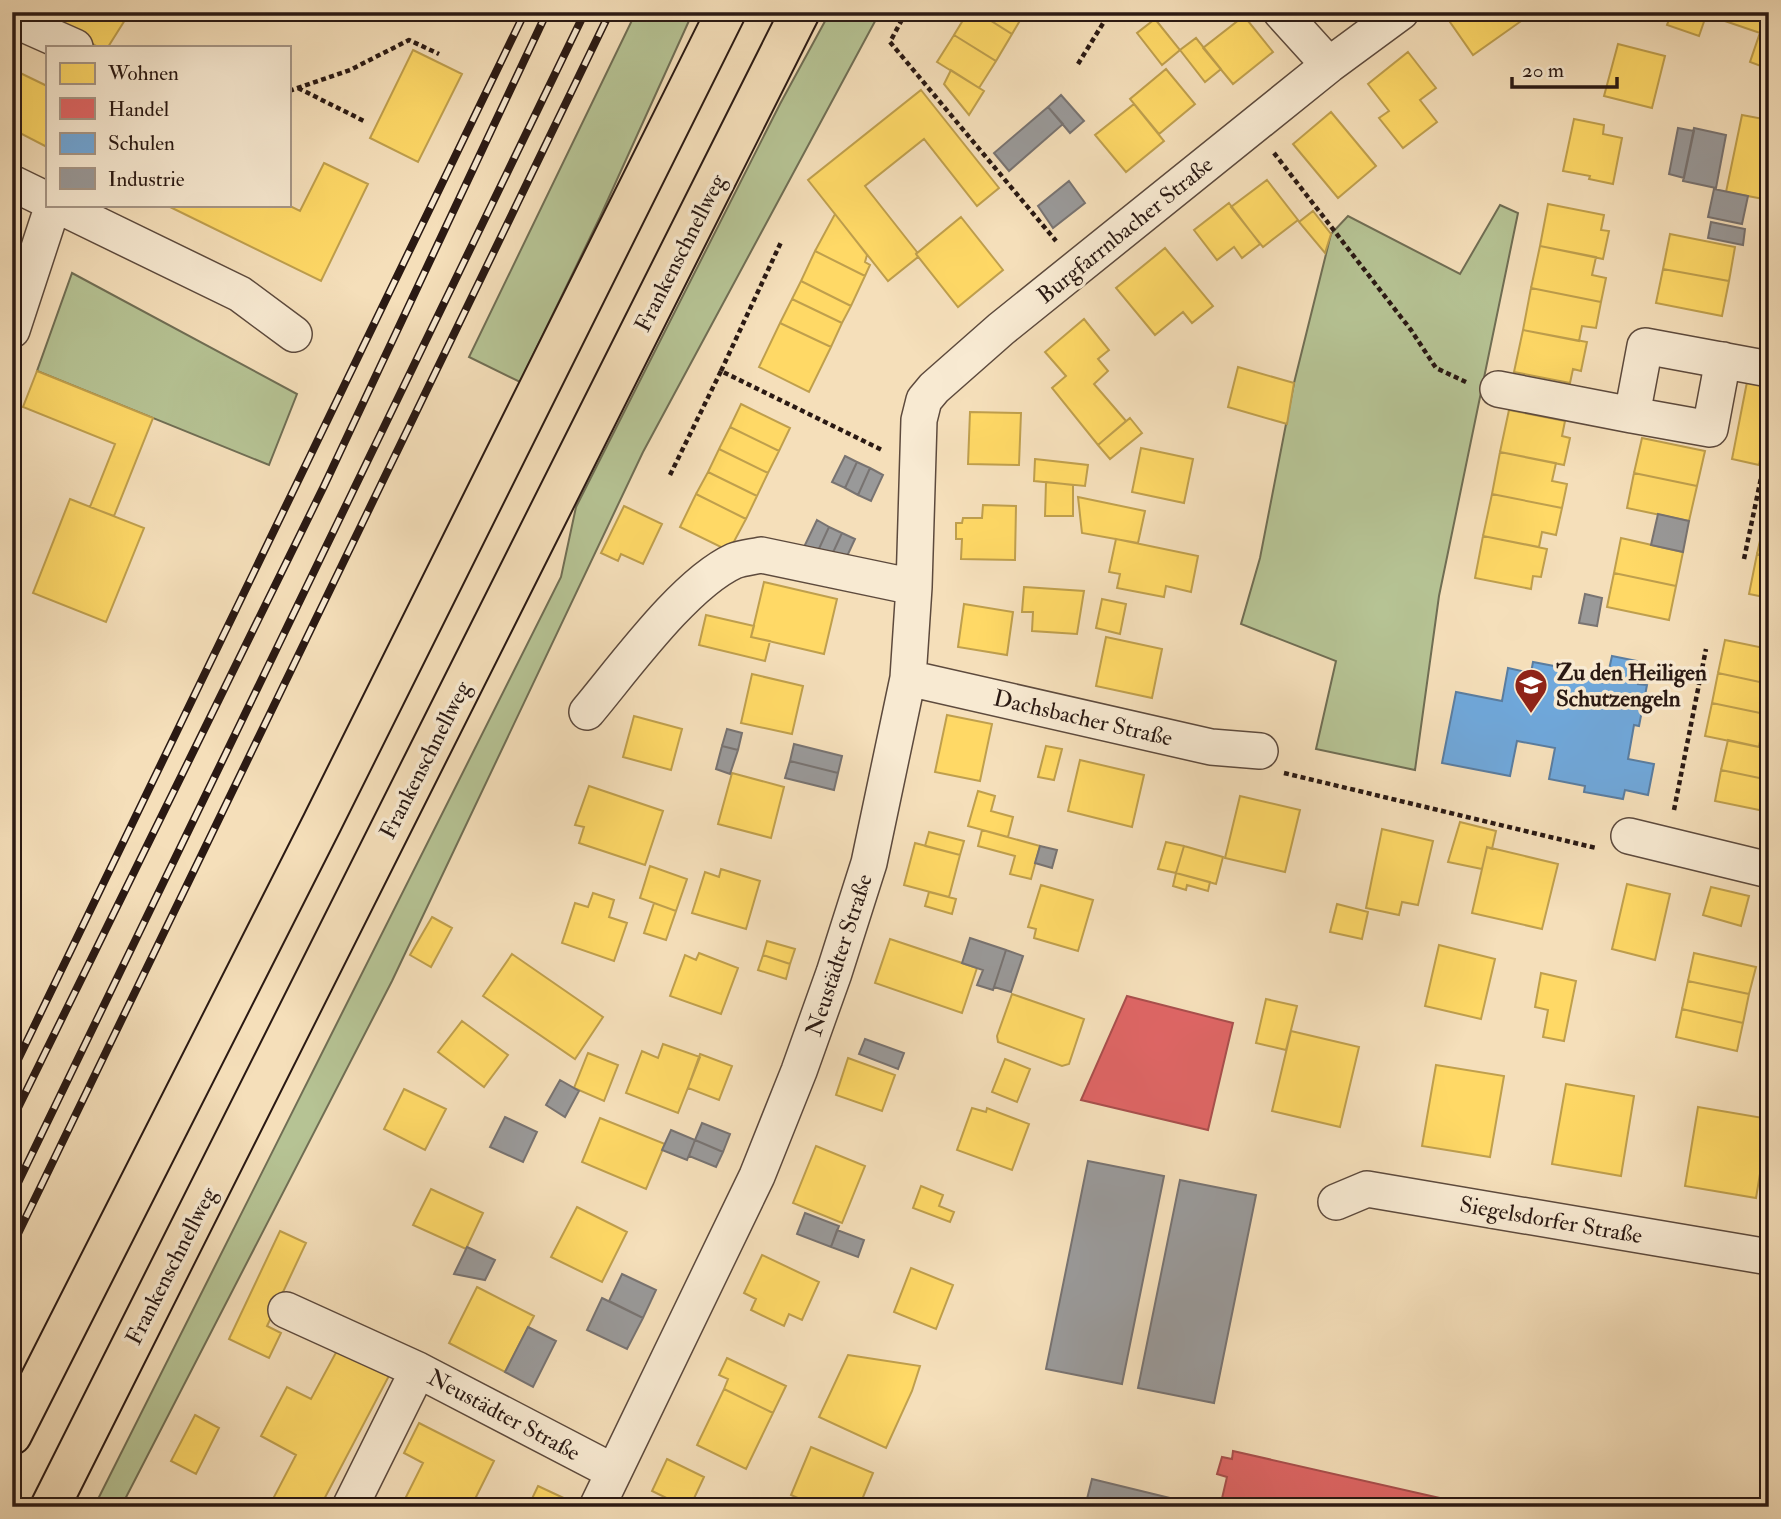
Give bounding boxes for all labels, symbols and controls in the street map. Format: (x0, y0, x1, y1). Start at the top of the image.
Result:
legend (46, 46, 290, 206)
scale bar (1512, 46, 1616, 90)
text: 20 m (1522, 57, 1564, 84)
text: Wohnen (107, 60, 179, 87)
text: Handel (108, 96, 170, 123)
text: Schulen (108, 130, 175, 157)
street label: Burgfarrnbacher Straße (1031, 150, 1219, 310)
text: Industrie (108, 166, 185, 193)
street label: Frankenschnellweg (628, 169, 733, 337)
place label: Zu den Heiligen Schutzengeln (1556, 658, 1707, 714)
school or university icon: Zu den Heiligen Schutzengeln (1512, 666, 1550, 715)
street label: Frankenschnellweg (373, 676, 478, 844)
street label: Dachsbacher Straße (991, 683, 1176, 753)
street label: Neustädter Straße (799, 870, 879, 1040)
street label: Frankenschnellweg (119, 1182, 224, 1350)
street label: Siegelsdorfer Straße (1458, 1190, 1645, 1250)
street label: Neustädter Straße (423, 1363, 586, 1468)

